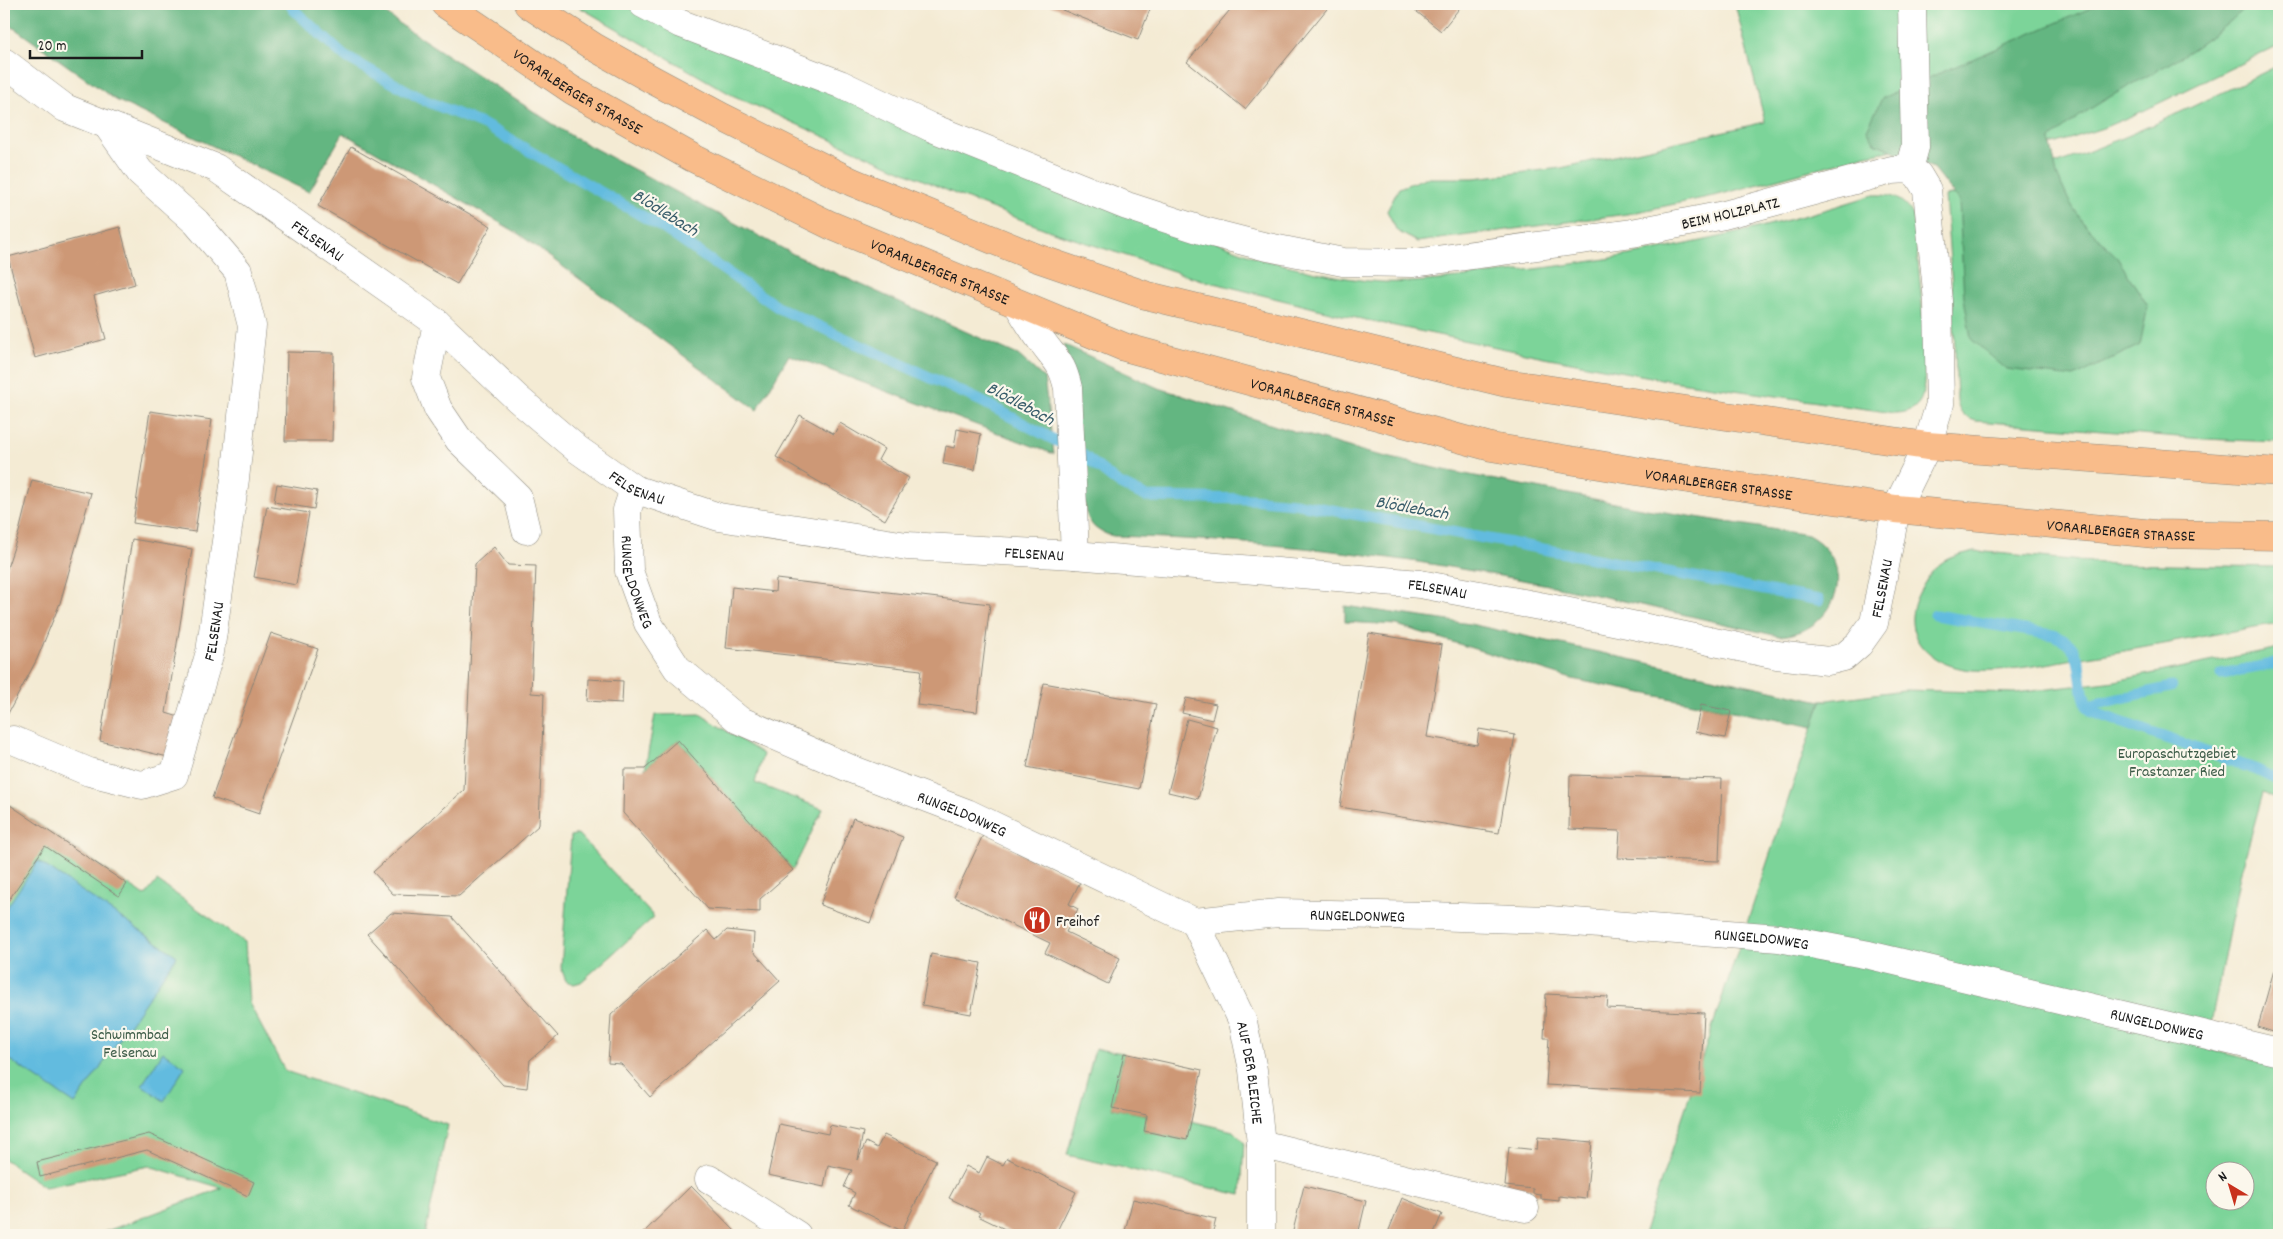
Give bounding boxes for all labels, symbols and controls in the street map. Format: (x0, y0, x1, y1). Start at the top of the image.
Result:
scale bar (30, 28, 142, 60)
text: 20 m (38, 36, 66, 58)
street label: VORARLBERGER STRASSE (507, 44, 647, 142)
water label: Blödlebach (627, 184, 703, 245)
street label: BEIM HOLZPLATZ (1679, 192, 1782, 237)
street label: FELSENAU (286, 215, 348, 268)
street label: VORARLBERGER STRASSE (866, 234, 1013, 312)
street label: VORARLBERGER STRASSE (1247, 373, 1398, 434)
water label: Blödlebach (982, 377, 1059, 434)
street label: VORARLBERGER STRASSE (1643, 464, 1794, 508)
street label: FELSENAU (603, 466, 667, 512)
water label: Blödlebach (1373, 491, 1451, 528)
street label: VORARLBERGER STRASSE (2046, 515, 2196, 549)
street label: RUNGELDONWEG (614, 535, 658, 634)
street label: FELSENAU (1004, 542, 1065, 568)
street label: FELSENAU (1866, 557, 1900, 620)
street label: FELSENAU (1407, 574, 1469, 606)
street label: FELSENAU (199, 600, 231, 664)
park label: Europaschutzgebiet Frastanzer Ried (2118, 743, 2236, 784)
street label: RUNGELDONWEG (913, 786, 1010, 844)
restaurant icon: Freihof (1022, 905, 1052, 935)
street label: RUNGELDONWEG (1310, 905, 1405, 930)
place label: Freihof (1056, 911, 1099, 934)
street label: RUNGELDONWEG (1713, 924, 1810, 957)
street label: RUNGELDONWEG (2108, 1003, 2206, 1048)
street label: AUF DER BLEICHE (1229, 1019, 1268, 1126)
park label: Schwimmbad Felsenau (91, 1024, 169, 1065)
north arrow (2206, 1162, 2256, 1212)
text: N (2214, 1167, 2232, 1187)

